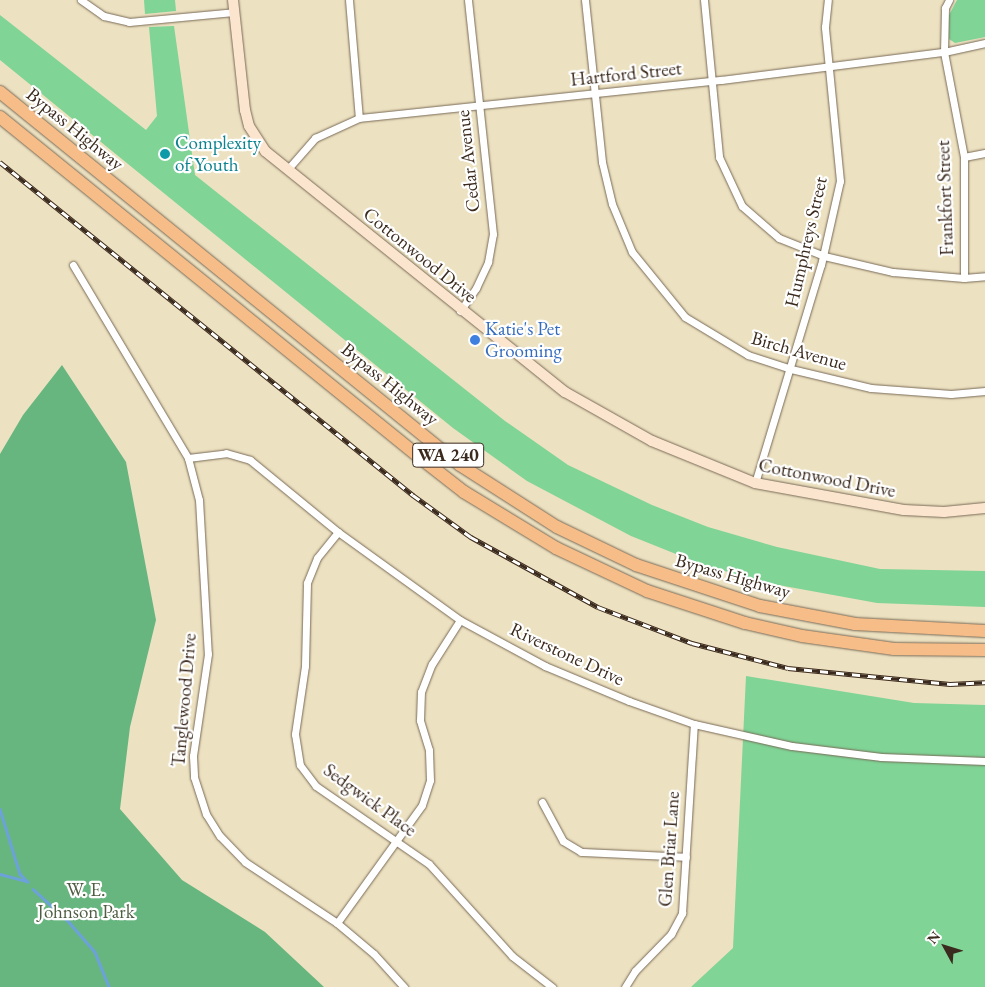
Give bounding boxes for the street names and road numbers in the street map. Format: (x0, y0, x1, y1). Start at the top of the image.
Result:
street label: Hartford Street (569, 57, 683, 91)
street label: Bypass Highway (22, 83, 128, 175)
street label: Cedar Avenue (451, 109, 485, 213)
street label: Frankfort Street (932, 140, 958, 256)
street label: Humphreys Street (780, 174, 832, 310)
street label: Cottonwood Drive (359, 202, 481, 308)
street label: Birch Avenue (749, 327, 849, 375)
street label: Bypass Highway (337, 338, 443, 430)
road number: WA 240 (412, 440, 484, 470)
street label: Cottonwood Drive (757, 454, 897, 502)
street label: Bypass Highway (673, 549, 793, 603)
street label: Riverstone Drive (506, 618, 628, 690)
street label: Tanglewood Drive (167, 632, 201, 768)
street label: Sedgwick Place (319, 759, 421, 841)
street label: Glen Briar Lane (654, 791, 684, 907)

